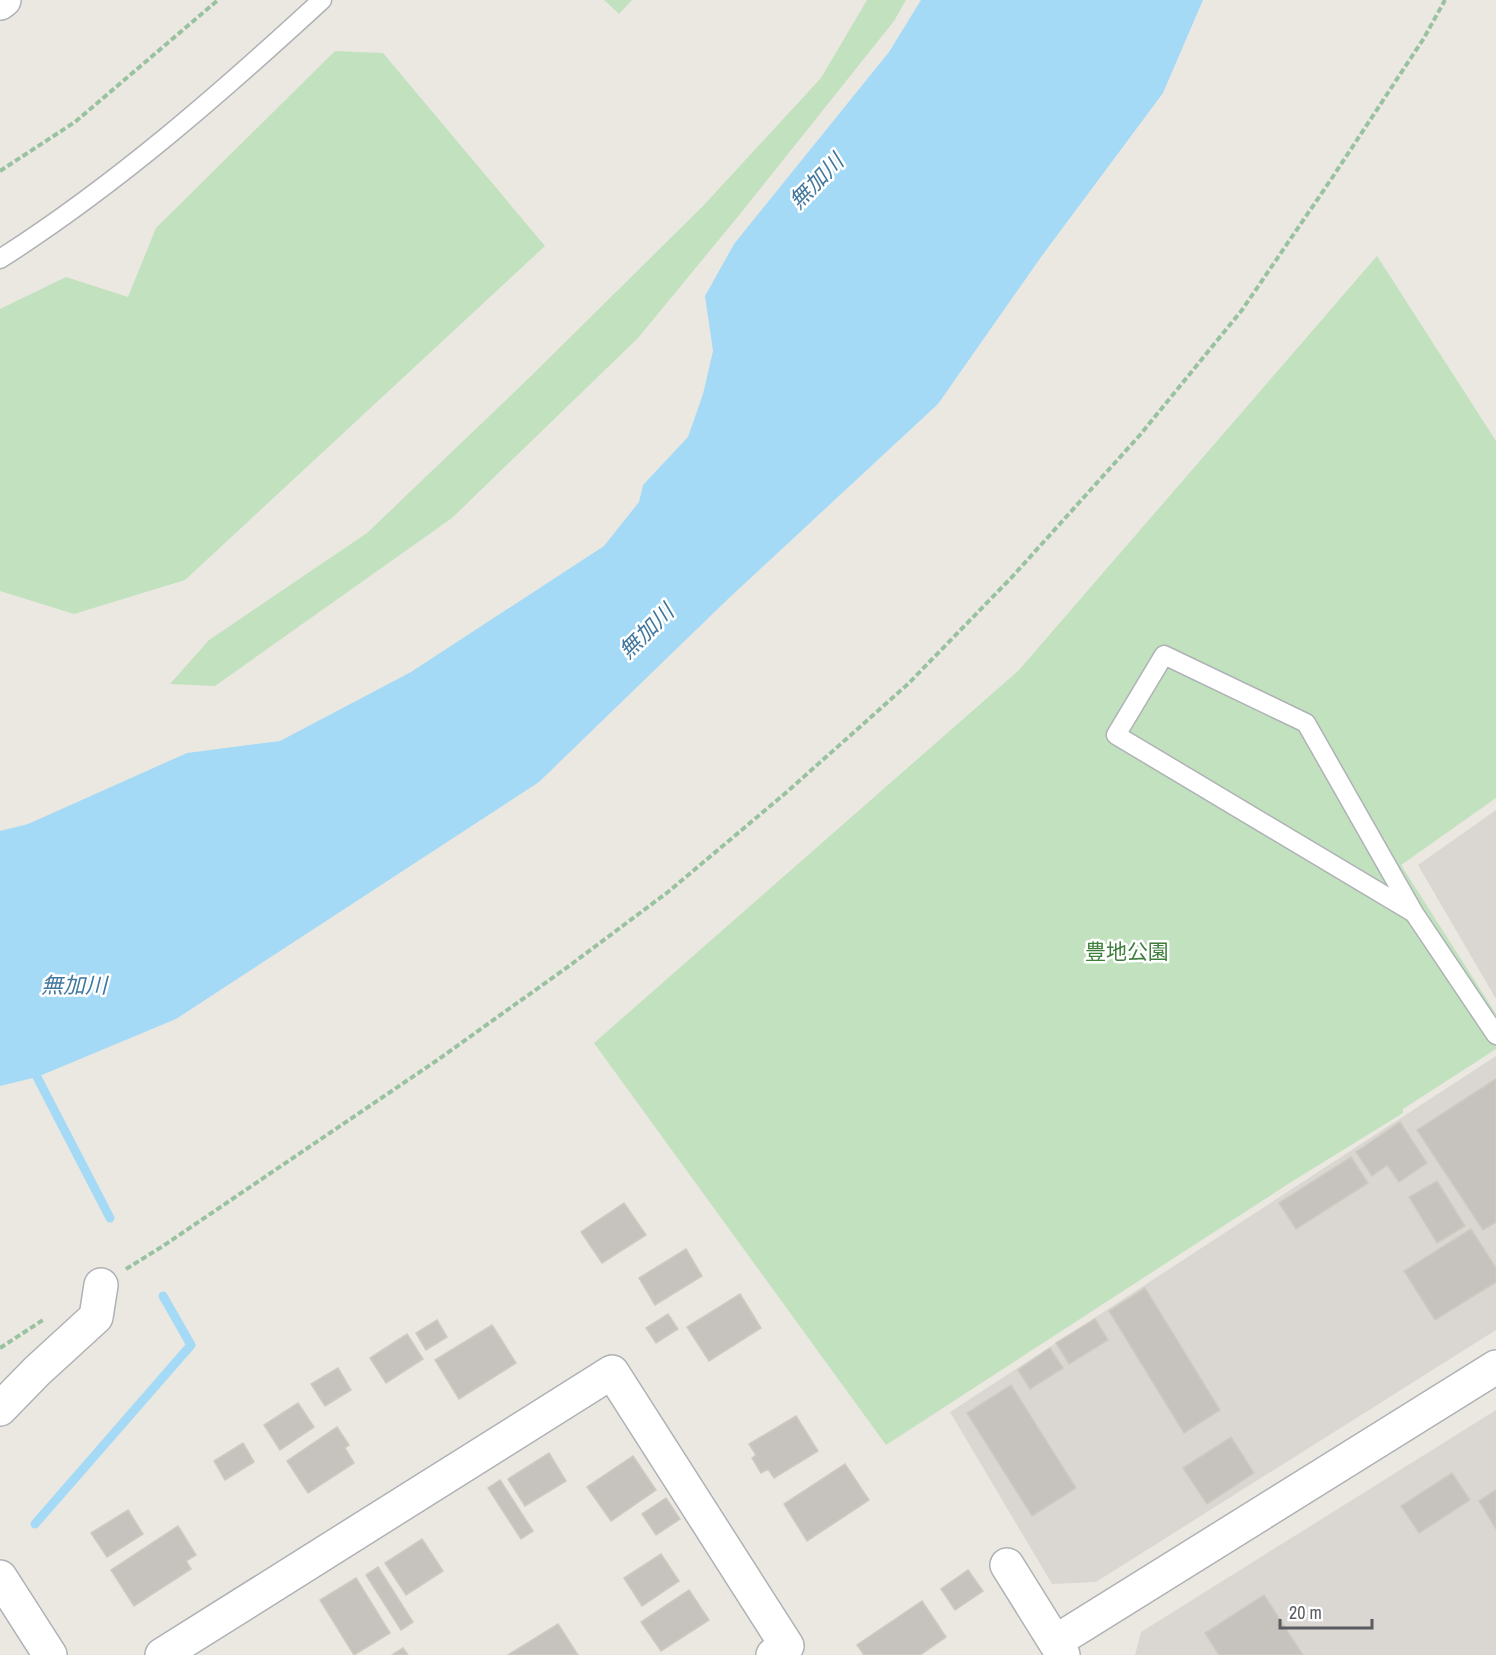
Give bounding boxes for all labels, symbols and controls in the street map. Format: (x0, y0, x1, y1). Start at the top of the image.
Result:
water label: 無加川 (782, 145, 851, 215)
water label: 無加川 (612, 596, 681, 665)
park label: 豊地公園 (1085, 937, 1169, 966)
water label: 無加川 (41, 970, 109, 1000)
scale bar (1280, 1592, 1372, 1630)
text: 20 m (1289, 1600, 1322, 1625)

